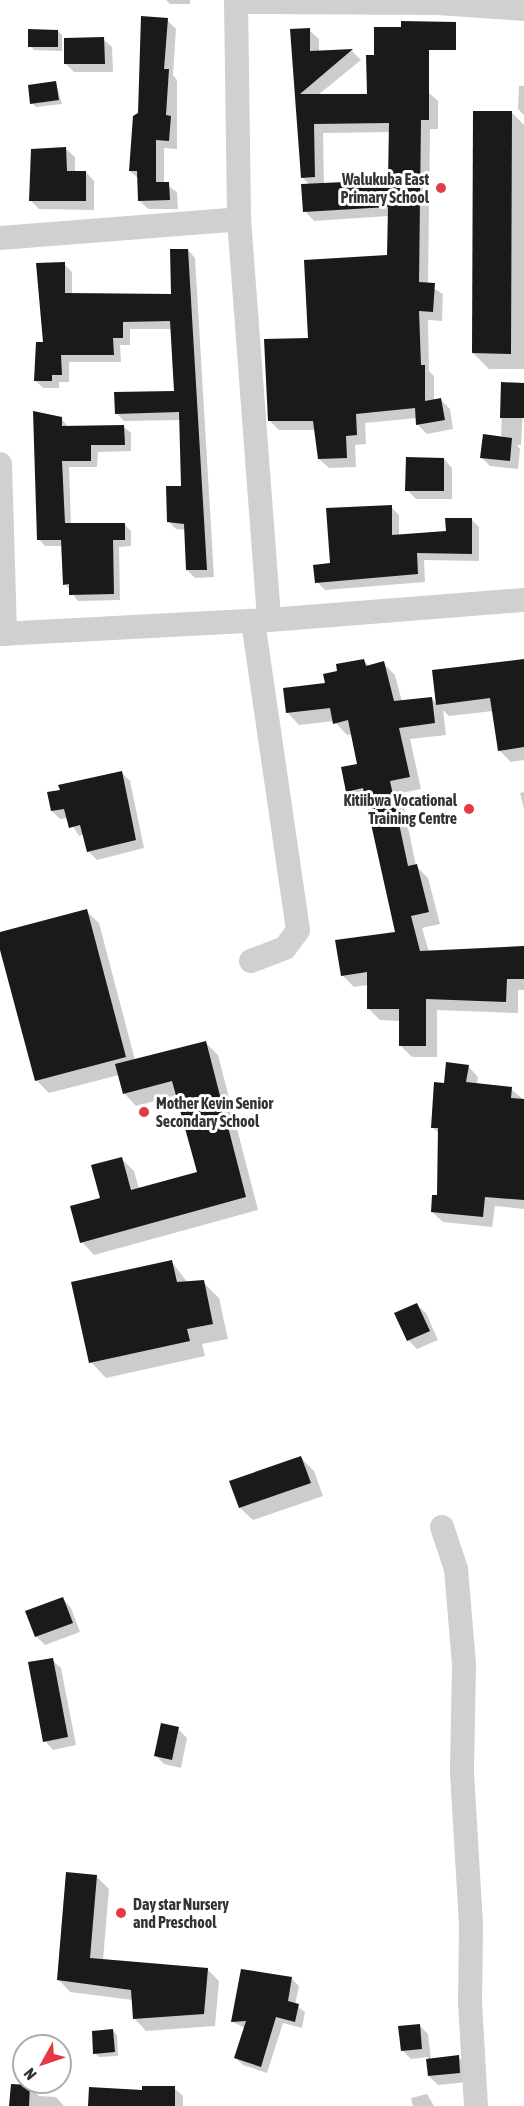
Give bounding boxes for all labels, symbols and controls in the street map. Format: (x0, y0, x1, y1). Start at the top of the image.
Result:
place label: Walukuba East Primary School (341, 169, 429, 207)
marker: Walukuba East Primary School (434, 181, 448, 195)
place label: Kitiibwa Vocational Training Centre (344, 790, 457, 828)
marker: Kitiibwa Vocational Training Centre (462, 802, 476, 816)
place label: Mother Kevin Senior Secondary School (156, 1093, 273, 1131)
marker: Mother Kevin Senior Secondary School (137, 1105, 151, 1119)
place label: Day star Nursery and Preschool (133, 1894, 229, 1932)
marker: Day star Nursery and Preschool (114, 1906, 128, 1920)
north arrow (12, 2034, 72, 2094)
text: N (20, 2065, 40, 2084)

